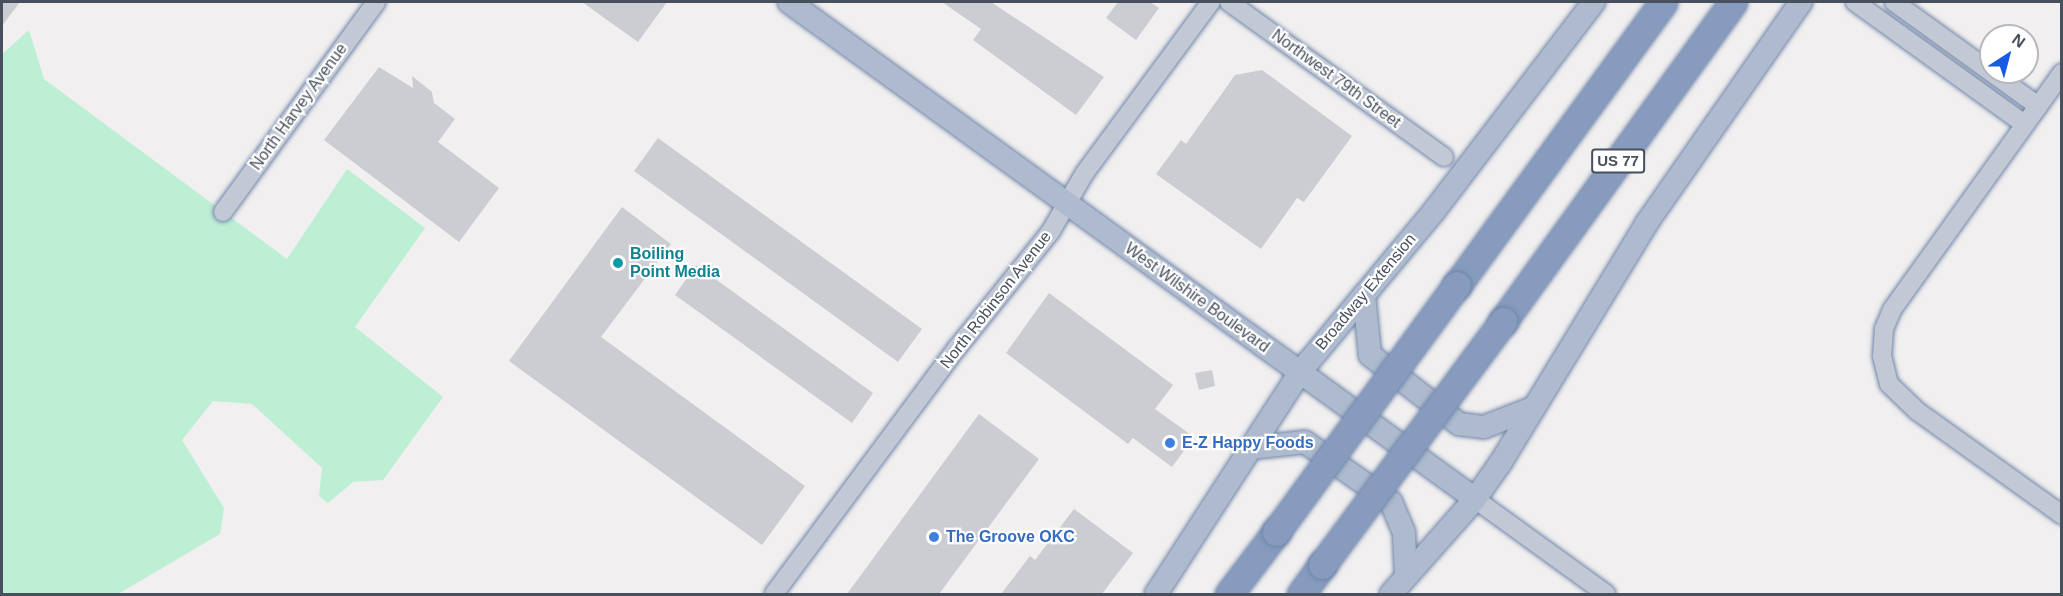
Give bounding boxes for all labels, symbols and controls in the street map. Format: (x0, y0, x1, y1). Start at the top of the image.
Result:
north arrow (1979, 24, 2039, 84)
street label: Northwest 79th Street (1268, 26, 1404, 132)
text: N (2009, 30, 2028, 51)
street label: North Harvey Avenue (246, 40, 352, 174)
road number: US 77 (1591, 149, 1645, 173)
street label: North Robinson Avenue (936, 227, 1056, 373)
street label: Broadway Extension (1312, 230, 1420, 354)
street label: West Wilshire Boulevard (1121, 239, 1273, 357)
place label: Boiling Point Media (630, 244, 720, 282)
marker: Boiling Point Media (611, 256, 625, 270)
place label: E-Z Happy Foods (1182, 433, 1314, 453)
marker: E-Z Happy Foods (1163, 436, 1177, 450)
place label: The Groove OKC (946, 527, 1075, 547)
marker: The Groove OKC (927, 530, 941, 544)

